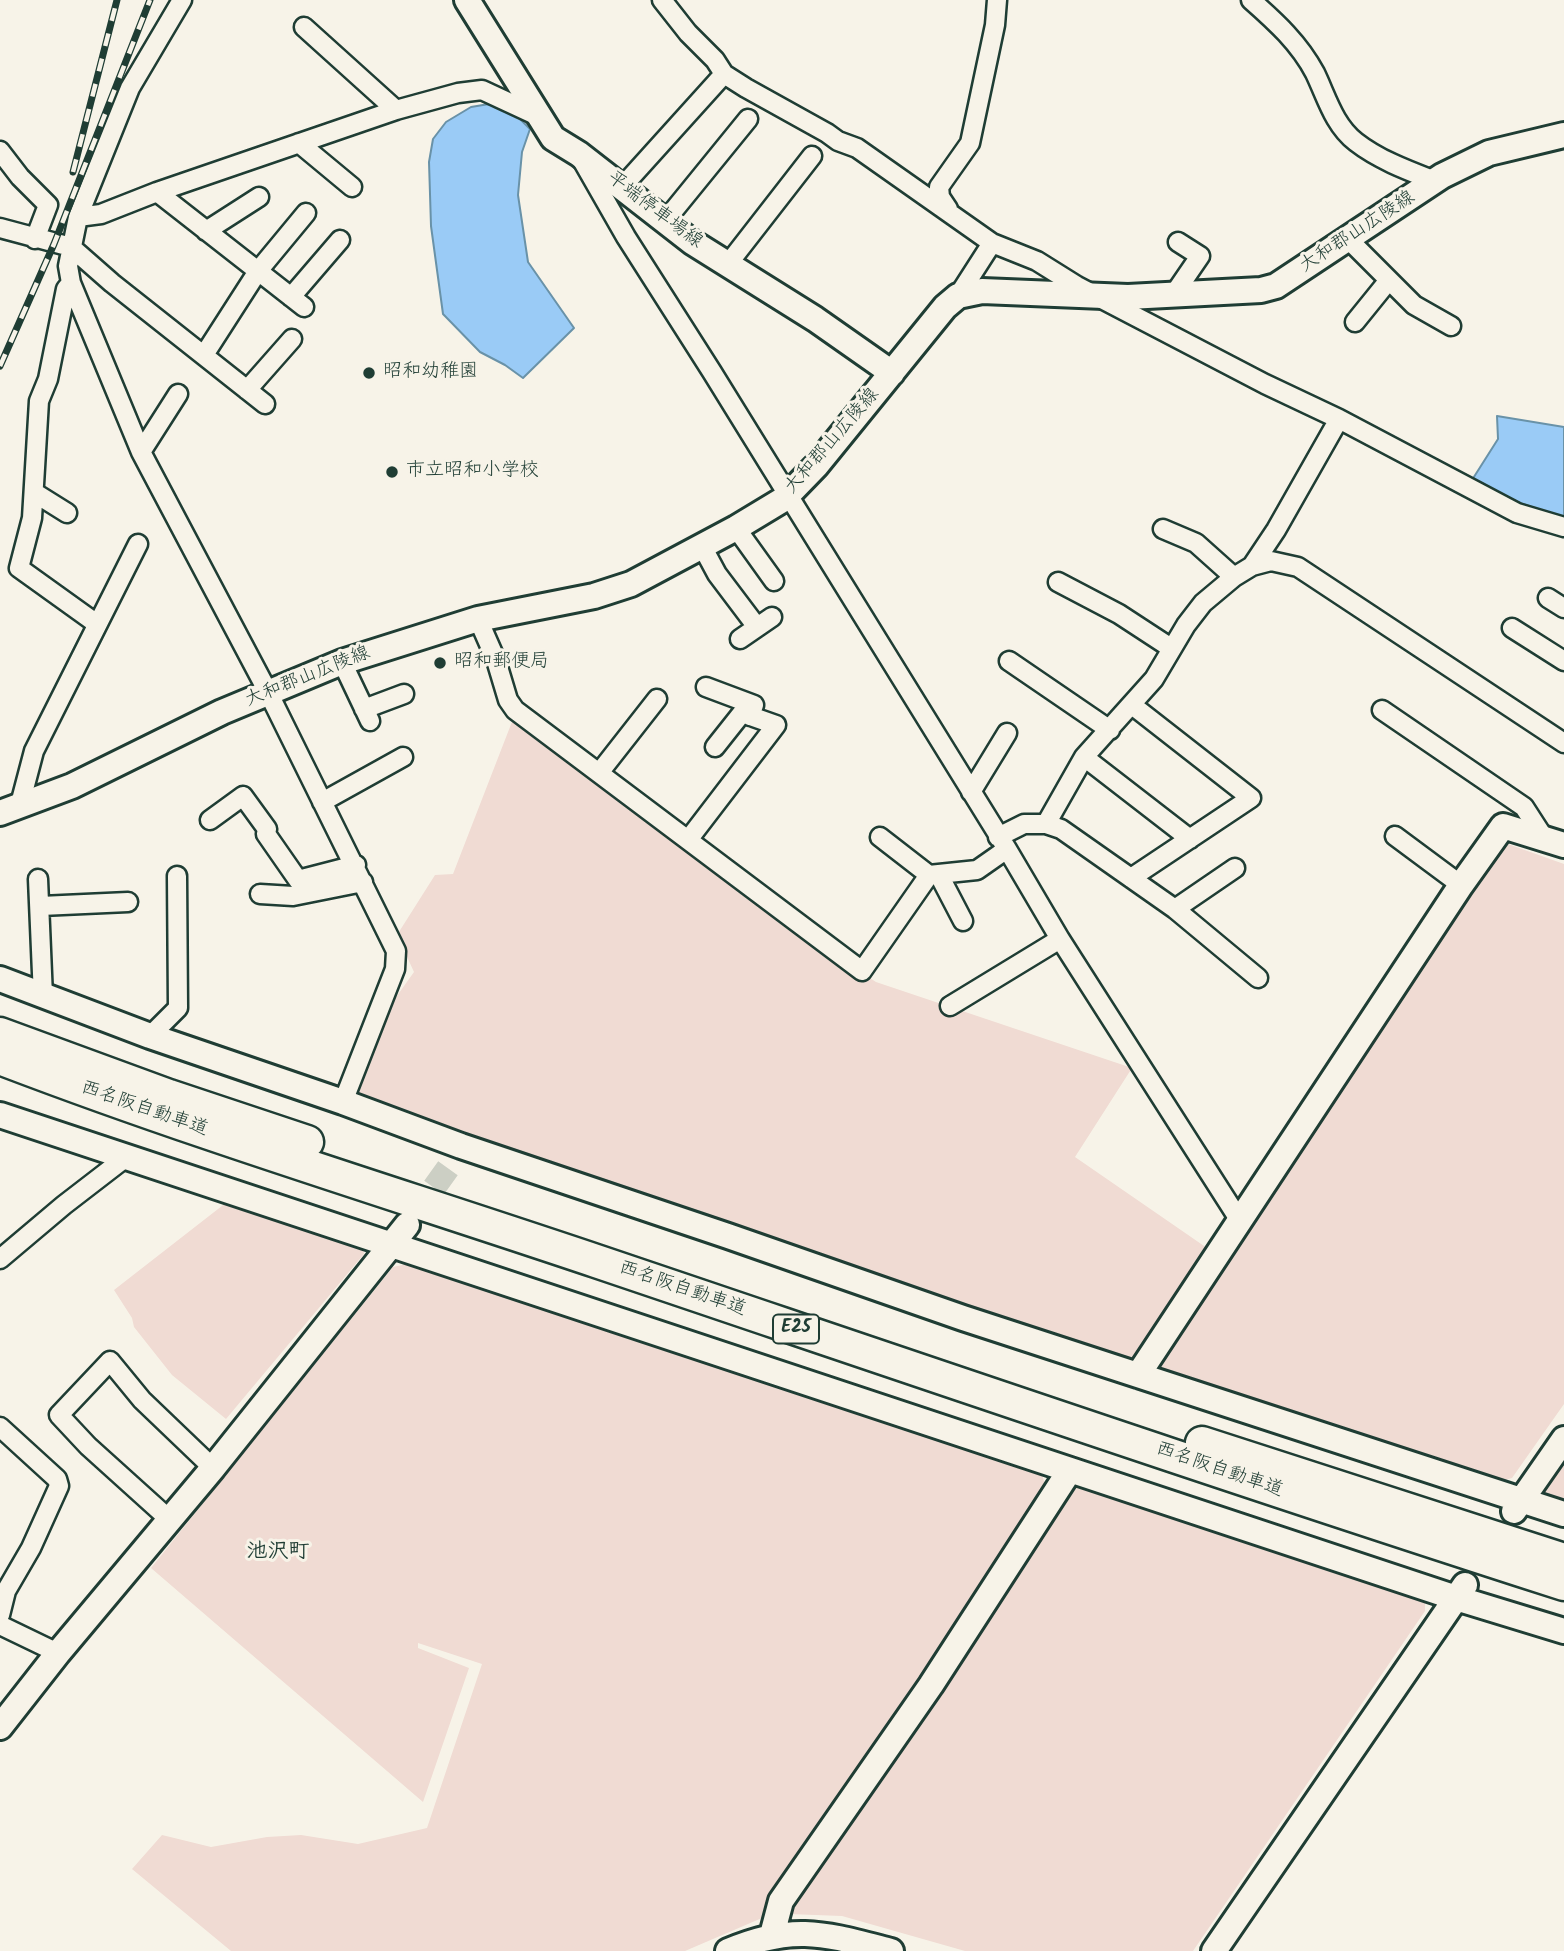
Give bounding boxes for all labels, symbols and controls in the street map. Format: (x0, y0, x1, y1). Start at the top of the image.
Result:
street label: 平端停車場線 (602, 168, 706, 254)
street label: 大和郡山広陵線 (1296, 187, 1420, 279)
place label: 昭和幼稚園 (383, 362, 478, 384)
marker: 昭和幼稚園 (361, 365, 377, 381)
street label: 大和郡山広陵線 (781, 384, 885, 500)
place label: 市立昭和小学校 (406, 461, 539, 483)
marker: 市立昭和小学校 (384, 464, 400, 480)
street label: 大和郡山広陵線 (242, 643, 374, 713)
place label: 昭和郵便局 (454, 652, 549, 674)
marker: 昭和郵便局 (432, 655, 448, 671)
street label: 西名阪自動車道 (77, 1078, 211, 1142)
street label: 西名阪自動車道 (615, 1258, 749, 1322)
road number: E25 (773, 1314, 819, 1344)
street label: 西名阪自動車道 (1152, 1439, 1286, 1503)
district label: 池沢町 (247, 1540, 309, 1566)

